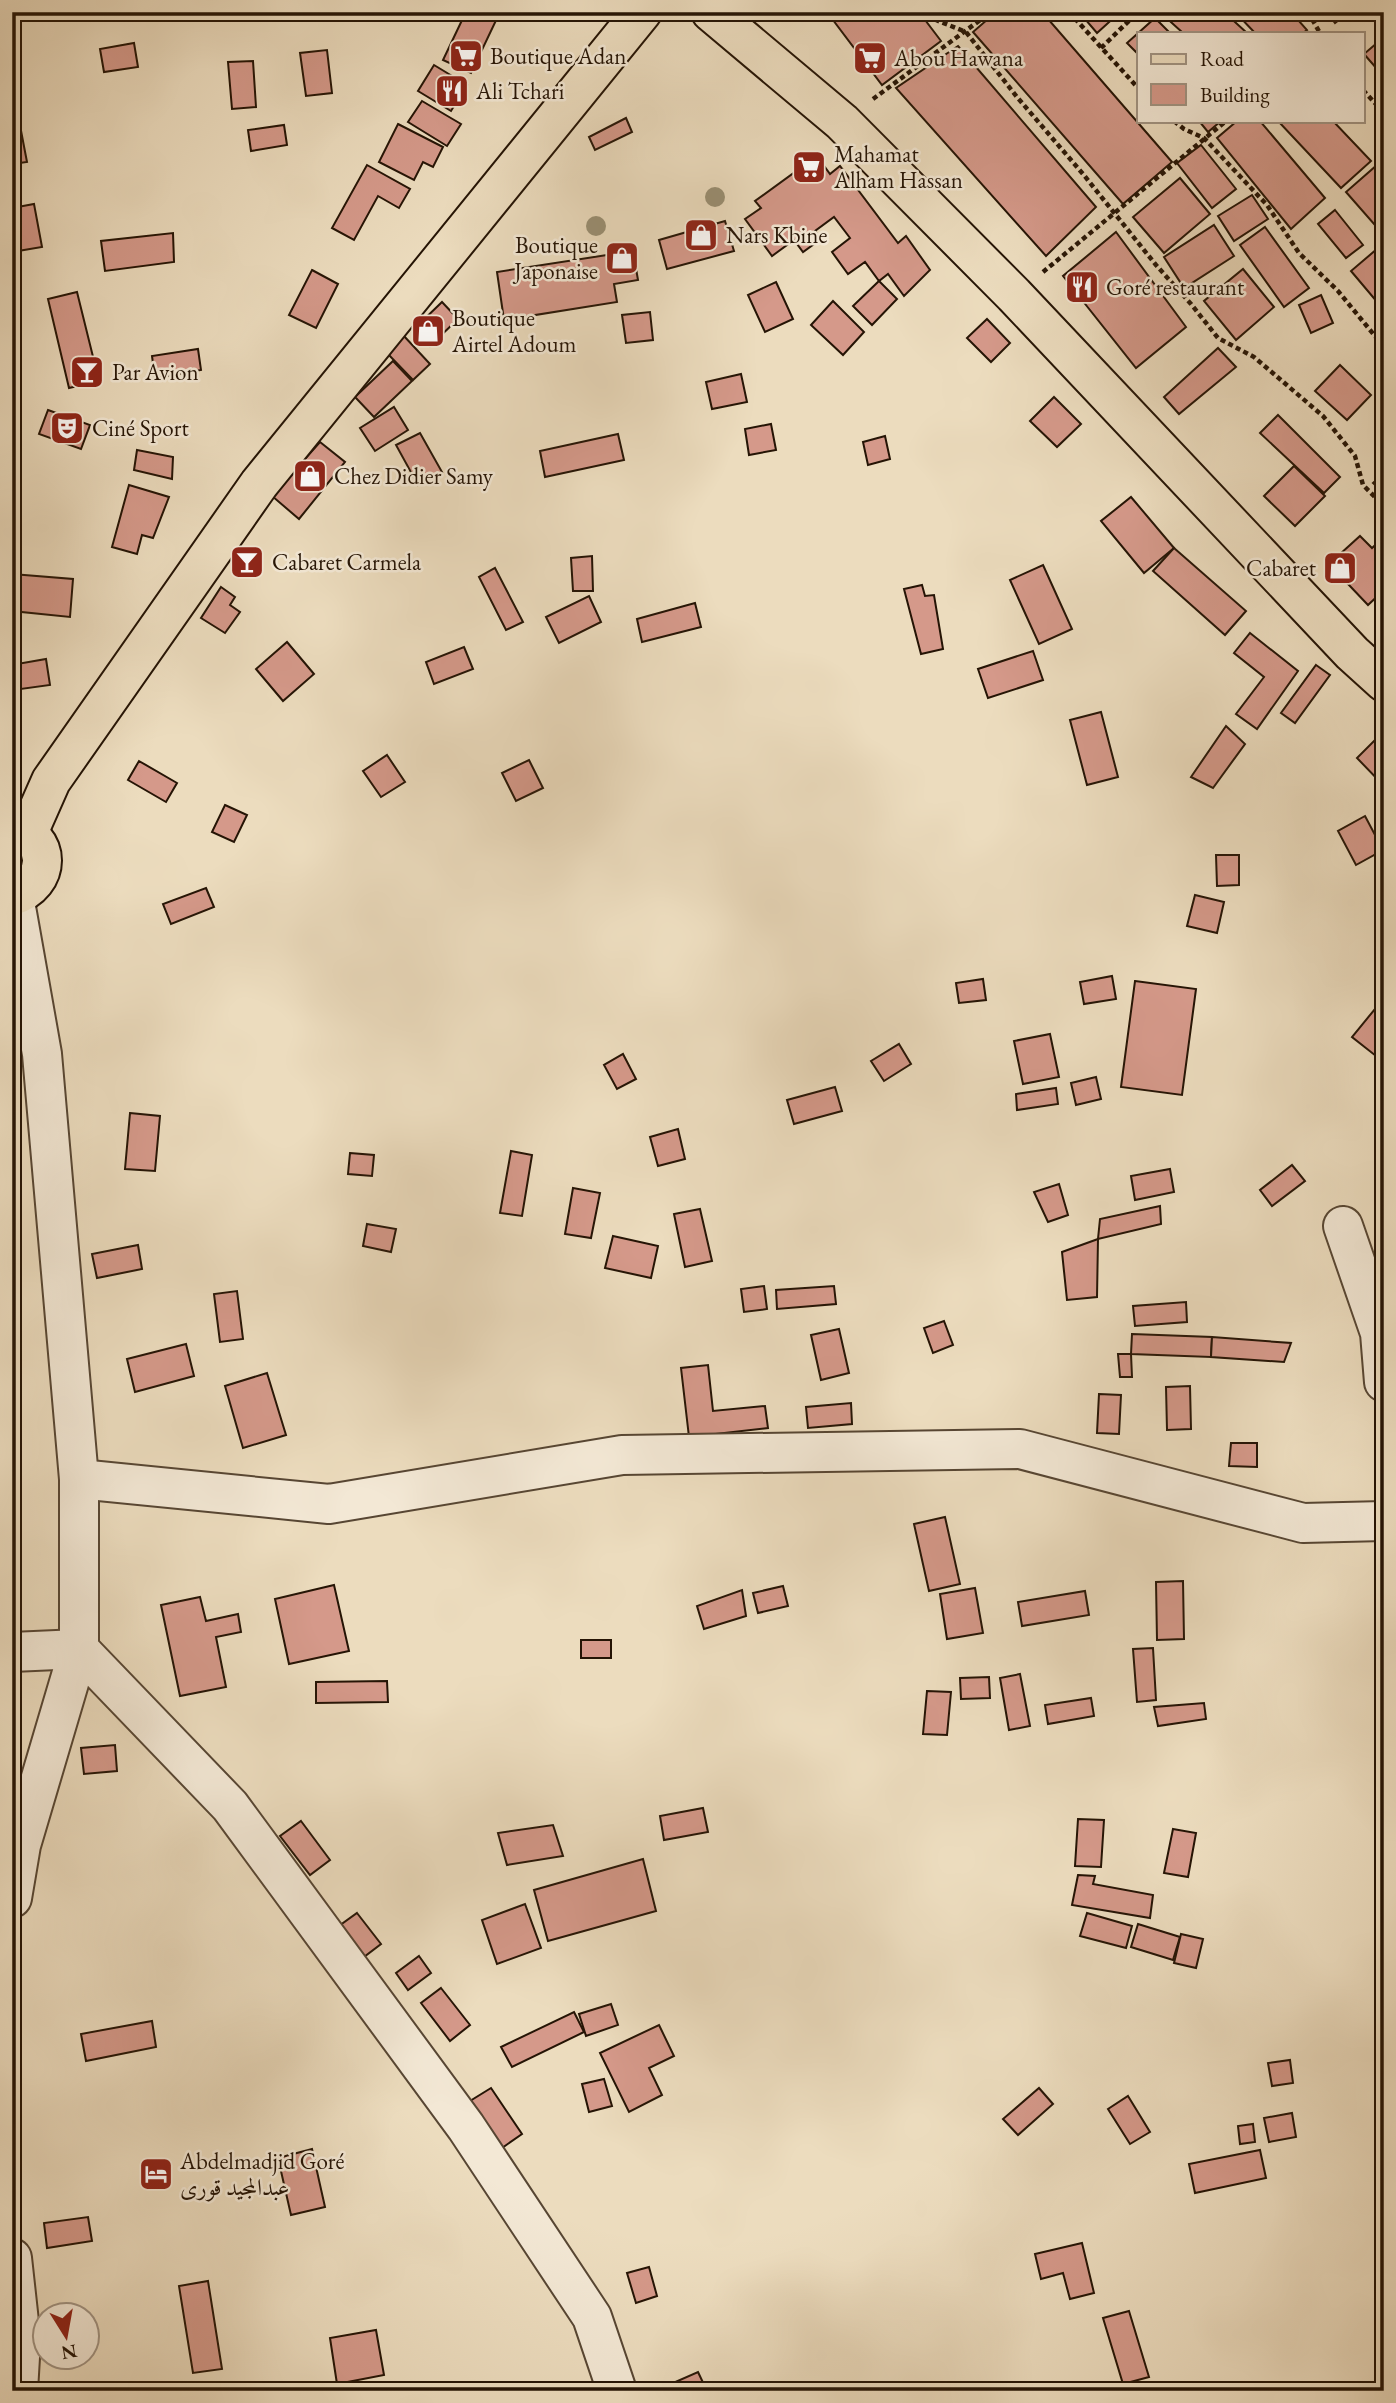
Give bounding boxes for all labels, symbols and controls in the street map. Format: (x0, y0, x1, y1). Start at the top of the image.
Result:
legend (1137, 32, 1364, 122)
supermarket icon: Boutique Adan (447, 37, 485, 75)
supermarket icon: Abou Hawana (851, 39, 889, 77)
place label: Boutique Adan (490, 41, 626, 71)
place label: Abou Hawana (893, 43, 1024, 73)
text: Road (1200, 45, 1244, 72)
restaurant icon: Ali Tchari (433, 72, 471, 110)
place label: Ali Tchari (475, 76, 565, 106)
text: Building (1200, 81, 1270, 108)
place label: Mahamat Alham Hassan (833, 139, 963, 195)
supermarket icon: Mahamat Alham Hassan (790, 148, 828, 186)
shop icon: Nars Kbine (682, 216, 720, 254)
place label: Nars Kbine (726, 220, 827, 250)
place label: Boutique Japonaise (512, 230, 598, 286)
shop icon: Boutique Japonaise (603, 239, 641, 277)
restaurant icon: Goré restaurant (1063, 268, 1101, 306)
place label: Goré restaurant (1106, 272, 1245, 302)
place label: Boutique Airtel Adoum (451, 303, 577, 359)
shop icon: Boutique Airtel Adoum (409, 312, 447, 350)
bar icon: Par Avion (68, 353, 106, 391)
place label: Par Avion (112, 357, 199, 387)
theatre icon: Ciné Sport (48, 409, 86, 447)
place label: Ciné Sport (92, 413, 189, 443)
shop icon: Chez Didier Samy (291, 457, 329, 495)
place label: Chez Didier Samy (334, 461, 494, 491)
bar icon: Cabaret Carmela (228, 543, 266, 581)
place label: Cabaret Carmela (272, 547, 422, 577)
shop icon: Cabaret (1321, 549, 1359, 587)
place label: Cabaret (1246, 553, 1317, 583)
place label: Abdelmadjid Goré عبدالمجيد قورى (179, 2146, 345, 2202)
hotel icon: Abdelmadjid Goré عبدالمجيد قورى (137, 2155, 175, 2193)
north arrow (32, 2302, 102, 2372)
text: N (59, 2338, 79, 2366)

